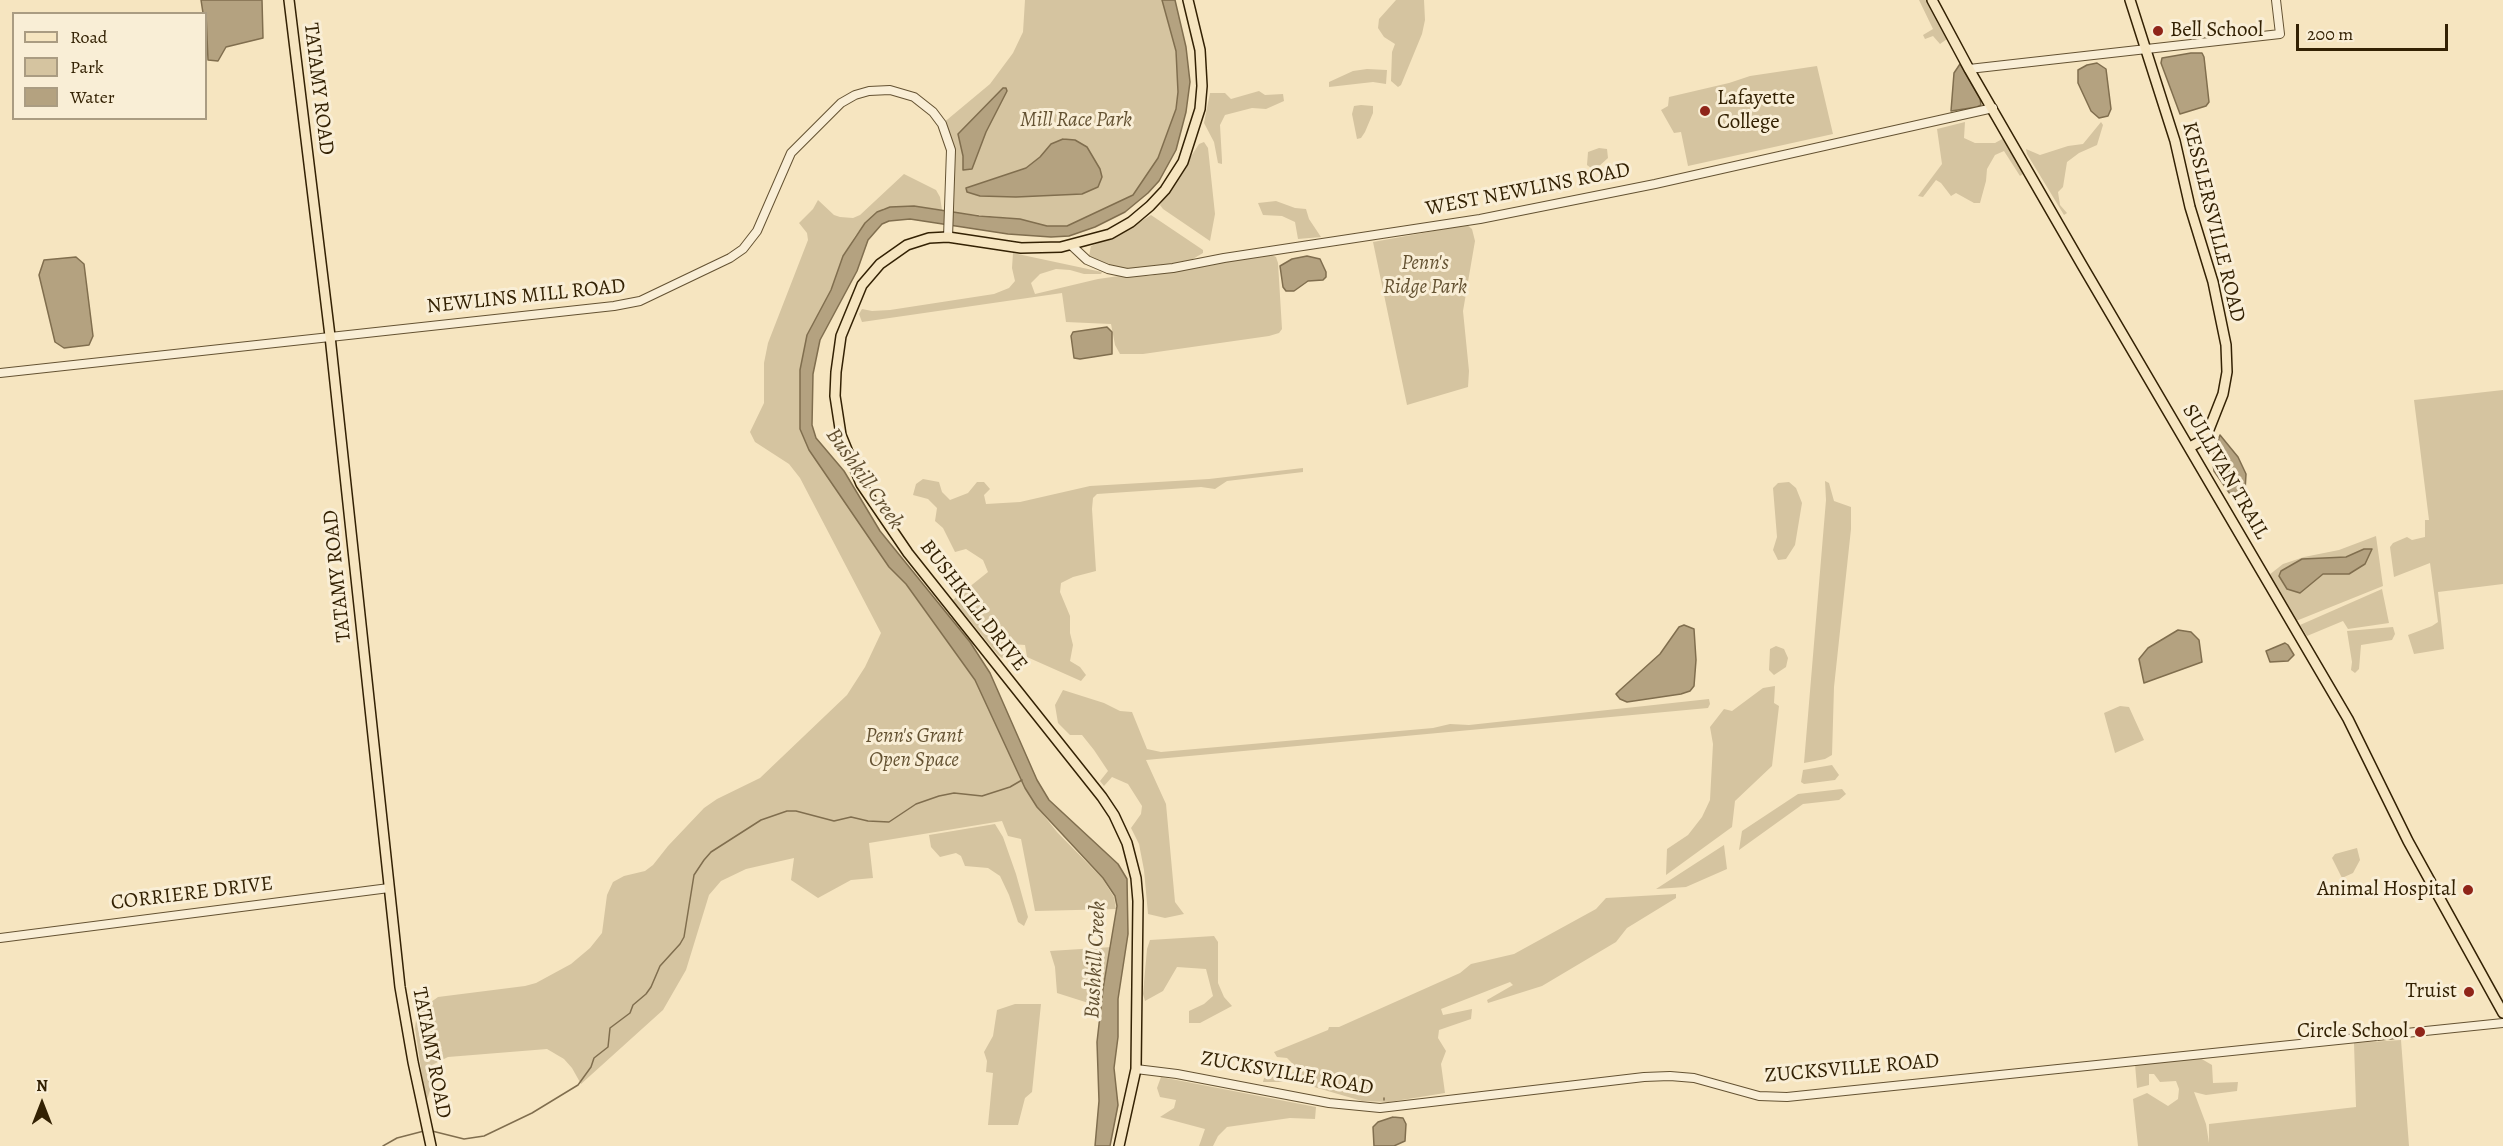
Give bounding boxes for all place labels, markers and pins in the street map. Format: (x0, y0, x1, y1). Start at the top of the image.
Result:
place label: Bell School (2170, 18, 2263, 44)
marker: Bell School (2151, 24, 2165, 38)
place label: Lafayette College (1717, 86, 1795, 136)
marker: Lafayette College (1698, 104, 1712, 118)
place label: Animal Hospital (2317, 877, 2456, 903)
marker: Animal Hospital (2461, 883, 2475, 897)
place label: Truist (2405, 979, 2457, 1005)
marker: Truist (2462, 985, 2476, 999)
place label: Circle School (2297, 1019, 2408, 1045)
marker: Circle School (2413, 1025, 2427, 1039)

